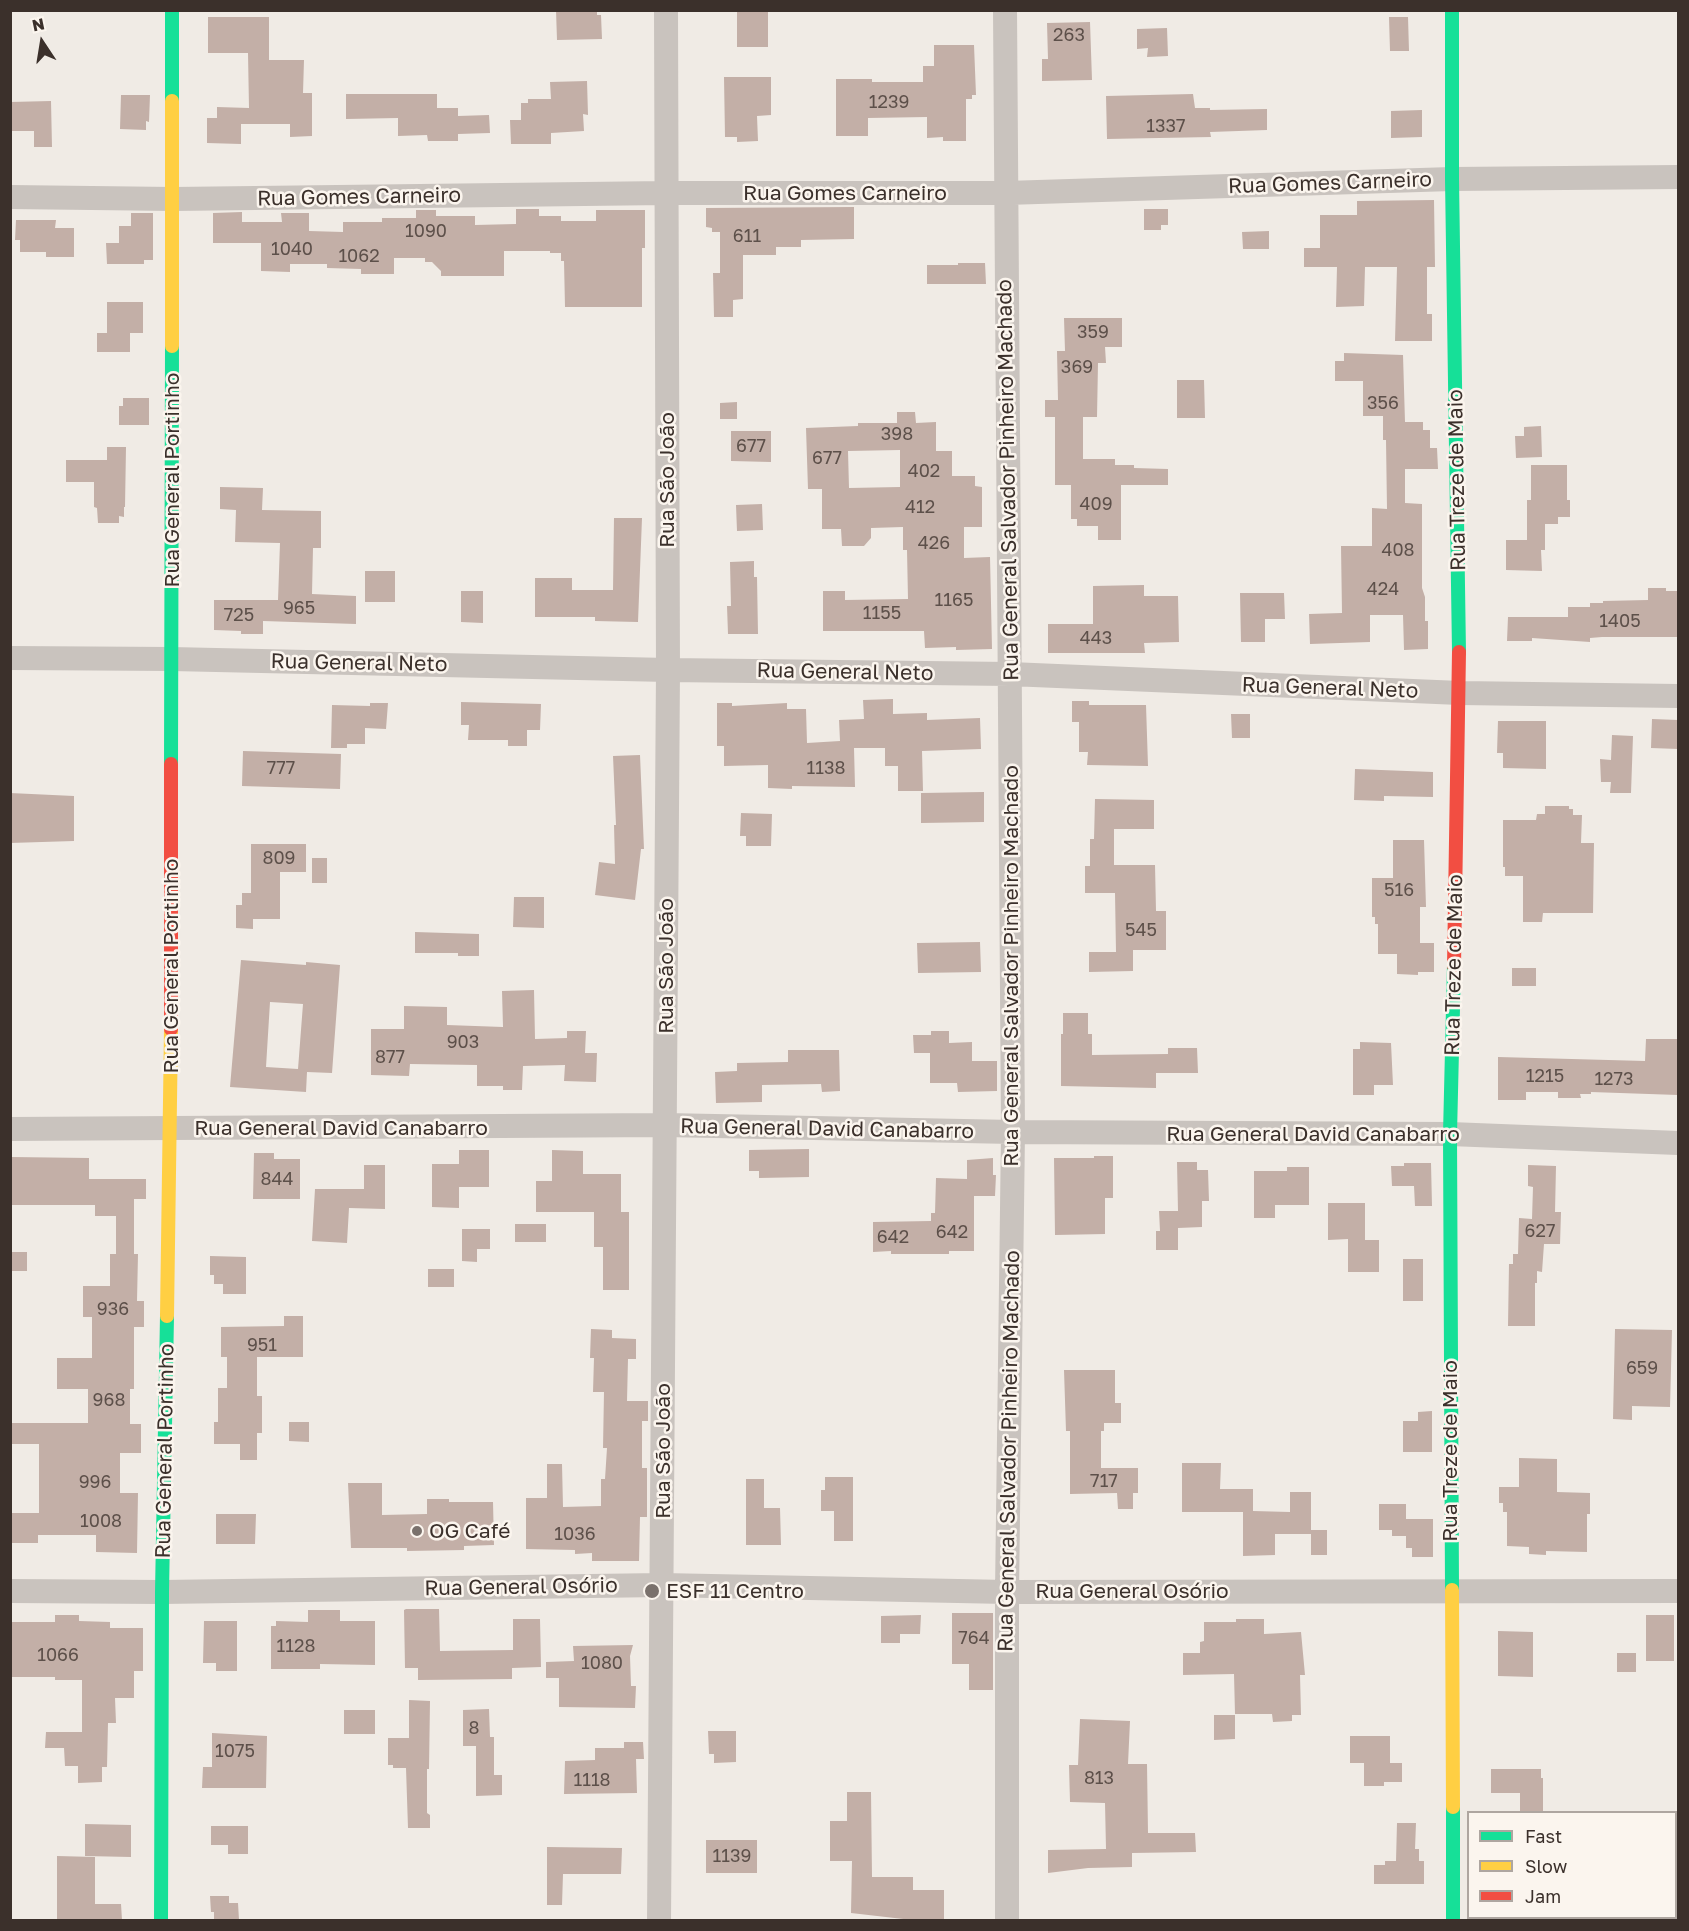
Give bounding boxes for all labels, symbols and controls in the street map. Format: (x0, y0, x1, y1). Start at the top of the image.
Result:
north arrow (12, 12, 72, 72)
text: N (30, 13, 46, 35)
house number: 263 (1053, 24, 1085, 46)
house number: 1239 (869, 91, 909, 113)
house number: 1337 (1146, 115, 1186, 137)
street label: Rua Gomes Carneiro (1228, 167, 1432, 199)
street label: Rua Gomes Carneiro (743, 180, 947, 206)
street label: Rua Gomes Carneiro (257, 183, 461, 211)
house number: 1090 (405, 220, 447, 242)
house number: 611 (733, 225, 761, 247)
house number: 1040 (271, 238, 313, 260)
house number: 1062 (338, 245, 380, 267)
street label: Rua General Salvador Pinheiro Machado (992, 279, 1024, 681)
house number: 359 (1077, 321, 1109, 343)
house number: 369 (1061, 356, 1093, 378)
street label: Rua General Portinho (159, 373, 185, 587)
street label: Rua Treze de Maio (1443, 389, 1471, 571)
house number: 356 (1367, 392, 1399, 414)
street label: Rua São João (654, 412, 680, 548)
house number: 398 (881, 423, 913, 445)
house number: 677 (736, 435, 766, 457)
house number: 677 (812, 447, 842, 469)
house number: 402 (908, 460, 940, 482)
house number: 409 (1079, 493, 1113, 515)
house number: 412 (905, 496, 935, 518)
house number: 426 (918, 532, 950, 554)
house number: 408 (1381, 539, 1415, 561)
house number: 424 (1367, 578, 1399, 600)
house number: 1165 (935, 589, 973, 611)
house number: 965 (283, 597, 315, 619)
house number: 1155 (863, 602, 901, 624)
house number: 725 (224, 604, 254, 626)
house number: 1405 (1599, 610, 1641, 632)
house number: 443 (1080, 627, 1112, 649)
street label: Rua General Neto (270, 649, 448, 677)
street label: Rua General Neto (756, 658, 934, 686)
street label: Rua General Neto (1241, 672, 1419, 704)
house number: 777 (267, 757, 295, 779)
house number: 1138 (807, 757, 845, 779)
street label: Rua General Salvador Pinheiro Machado (998, 765, 1024, 1167)
house number: 809 (262, 847, 296, 869)
street label: Rua General Portinho (158, 859, 184, 1073)
street label: Rua Treze de Maio (1440, 874, 1468, 1056)
house number: 516 (1384, 879, 1414, 901)
street label: Rua São João (653, 898, 679, 1034)
house number: 545 (1125, 919, 1157, 941)
house number: 903 (447, 1031, 479, 1053)
house number: 877 (375, 1046, 405, 1068)
house number: 1215 (1526, 1065, 1564, 1087)
house number: 1273 (1594, 1068, 1634, 1090)
street label: Rua General David Canabarro (680, 1114, 974, 1144)
street label: Rua General David Canabarro (194, 1115, 488, 1141)
street label: Rua General David Canabarro (1166, 1121, 1460, 1147)
house number: 844 (261, 1168, 293, 1190)
house number: 627 (1525, 1220, 1555, 1242)
house number: 642 (936, 1221, 968, 1243)
house number: 642 (877, 1226, 909, 1248)
street label: Rua General Salvador Pinheiro Machado (993, 1250, 1025, 1652)
house number: 936 (97, 1298, 129, 1320)
house number: 951 (247, 1334, 277, 1356)
street label: Rua General Portinho (151, 1343, 179, 1559)
house number: 659 (1626, 1357, 1658, 1379)
street label: Rua Treze de Maio (1437, 1360, 1463, 1542)
street label: Rua São João (650, 1383, 676, 1519)
house number: 968 (93, 1389, 125, 1411)
house number: 717 (1090, 1470, 1118, 1492)
house number: 996 (79, 1471, 111, 1493)
house number: 1008 (80, 1510, 122, 1532)
place label: OG Café (429, 1518, 510, 1544)
house number: 1036 (554, 1523, 596, 1545)
marker: OG Café (410, 1524, 424, 1538)
street label: Rua General Osório (424, 1573, 618, 1601)
place label: ESF 11 Centro (666, 1578, 804, 1604)
street label: Rua General Osório (1035, 1578, 1229, 1604)
marker: ESF 11 Centro (643, 1582, 661, 1600)
house number: 764 (958, 1627, 990, 1649)
house number: 1128 (277, 1635, 315, 1657)
house number: 1066 (37, 1644, 79, 1666)
house number: 1080 (581, 1652, 623, 1674)
house number: 8 (469, 1717, 479, 1739)
house number: 1075 (215, 1740, 255, 1762)
house number: 813 (1084, 1767, 1114, 1789)
house number: 1118 (573, 1769, 611, 1791)
legend (1467, 1811, 1677, 1919)
text: Fast (1525, 1825, 1562, 1847)
house number: 1139 (713, 1845, 751, 1867)
text: Slow (1525, 1855, 1567, 1877)
text: Jam (1525, 1885, 1561, 1907)

